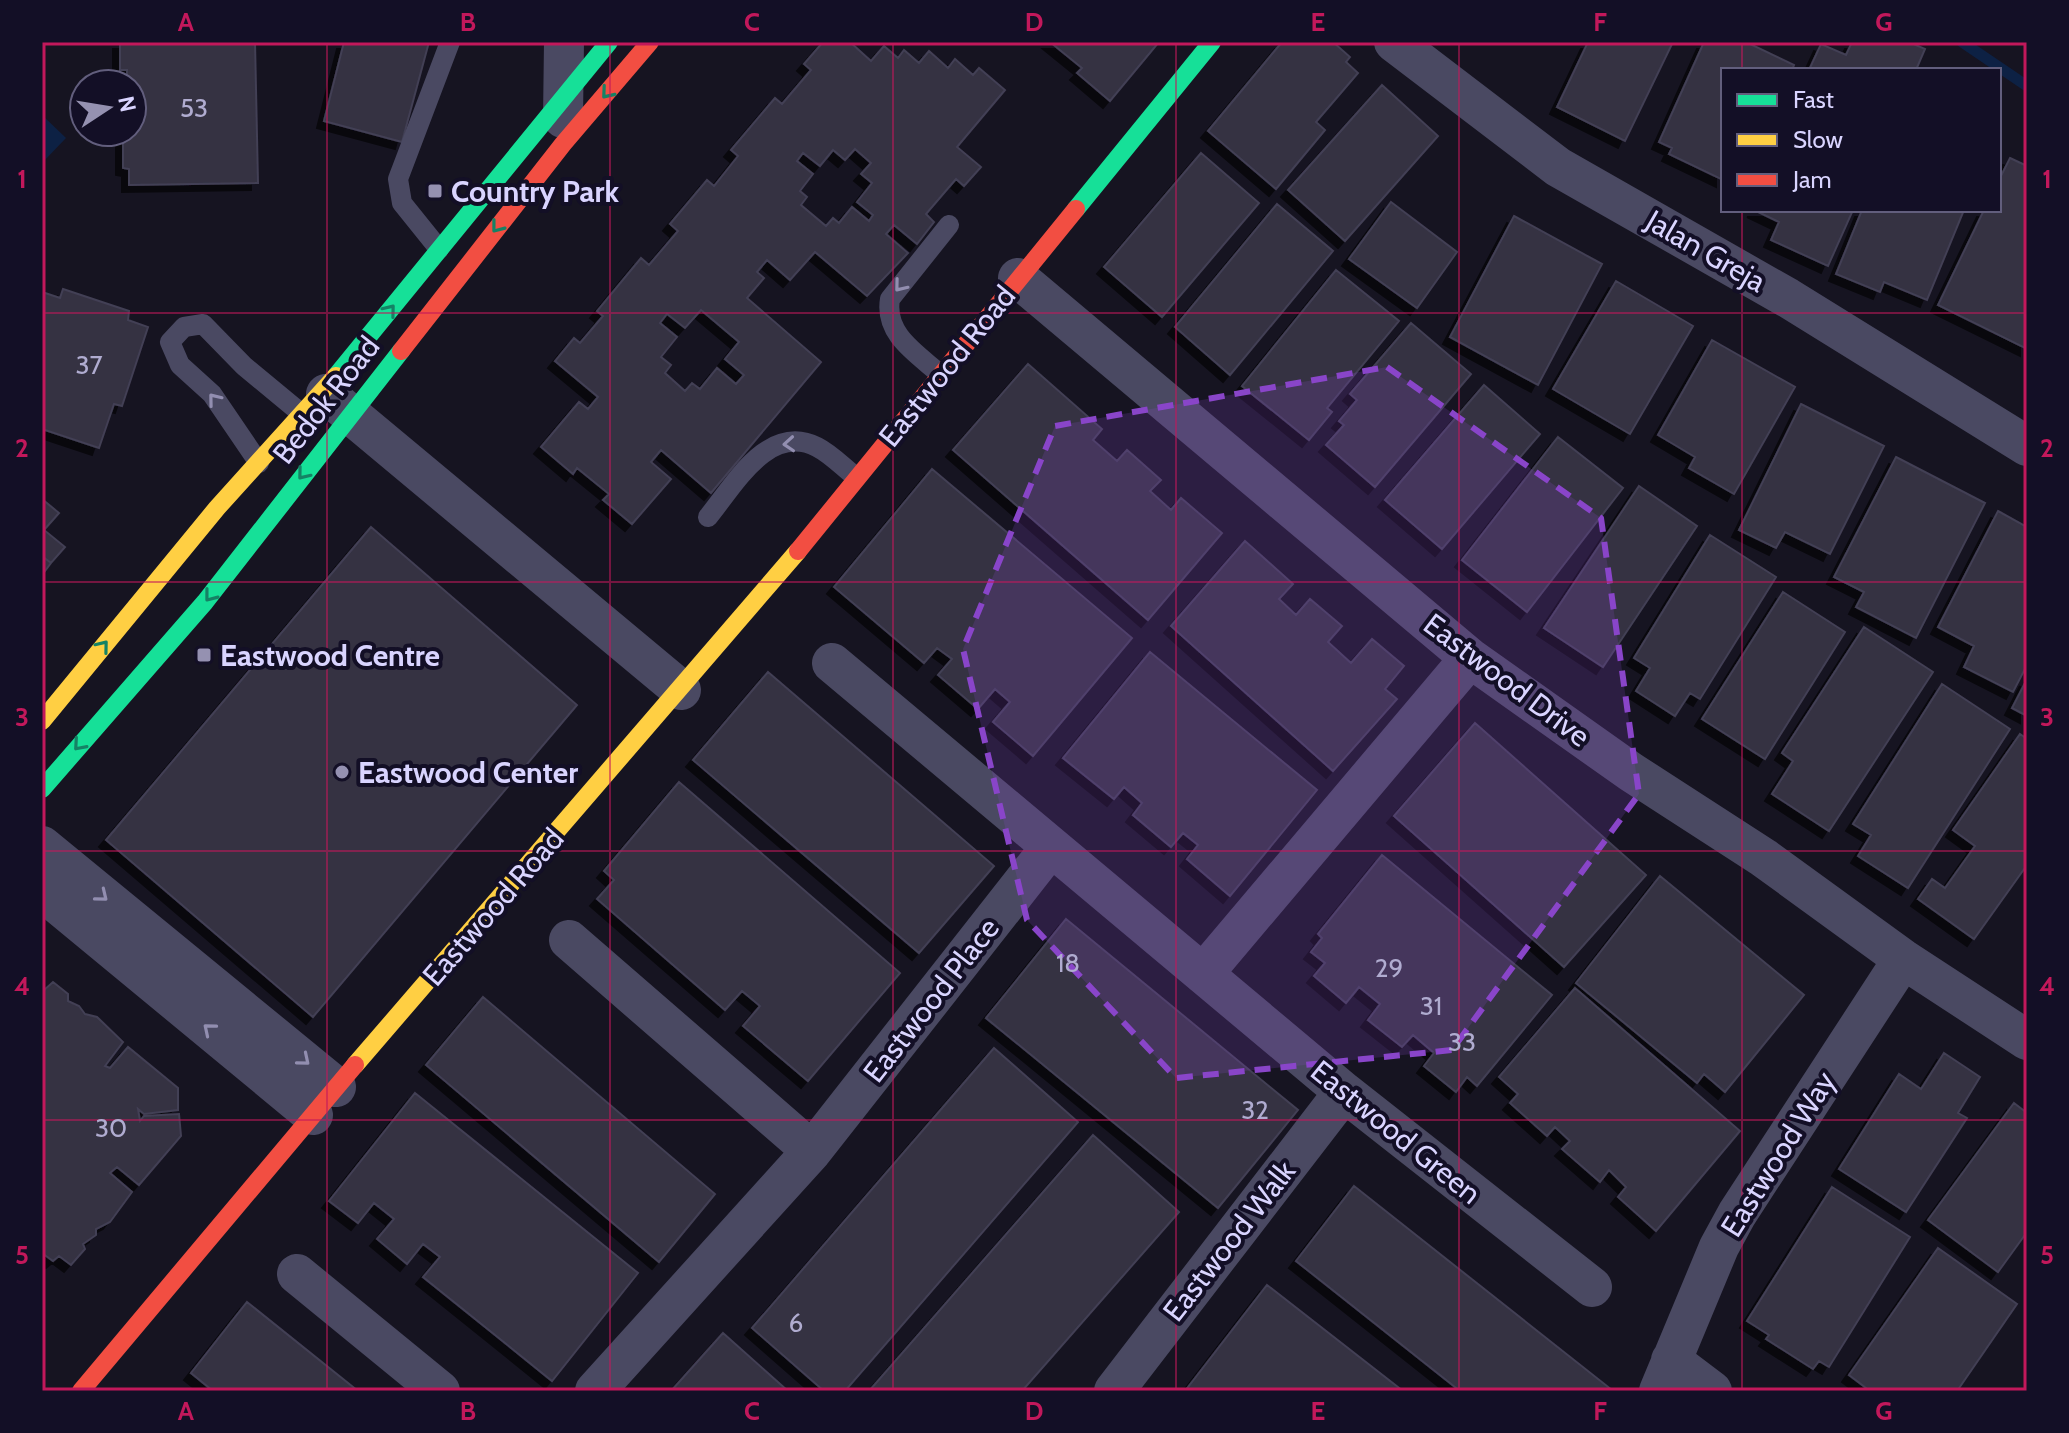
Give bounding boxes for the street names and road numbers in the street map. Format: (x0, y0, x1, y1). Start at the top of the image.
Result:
street label: Jalan Greja (1639, 201, 1773, 300)
street label: Eastwood Road (871, 278, 1023, 454)
street label: Bedok Road (265, 329, 387, 471)
street label: Eastwood Drive (1416, 605, 1598, 755)
street label: Eastwood Road (415, 821, 571, 993)
street label: Eastwood Place (855, 910, 1007, 1090)
street label: Eastwood Green (1303, 1052, 1489, 1212)
street label: Eastwood Way (1713, 1065, 1843, 1243)
street label: Eastwood Walk (1155, 1153, 1304, 1329)

